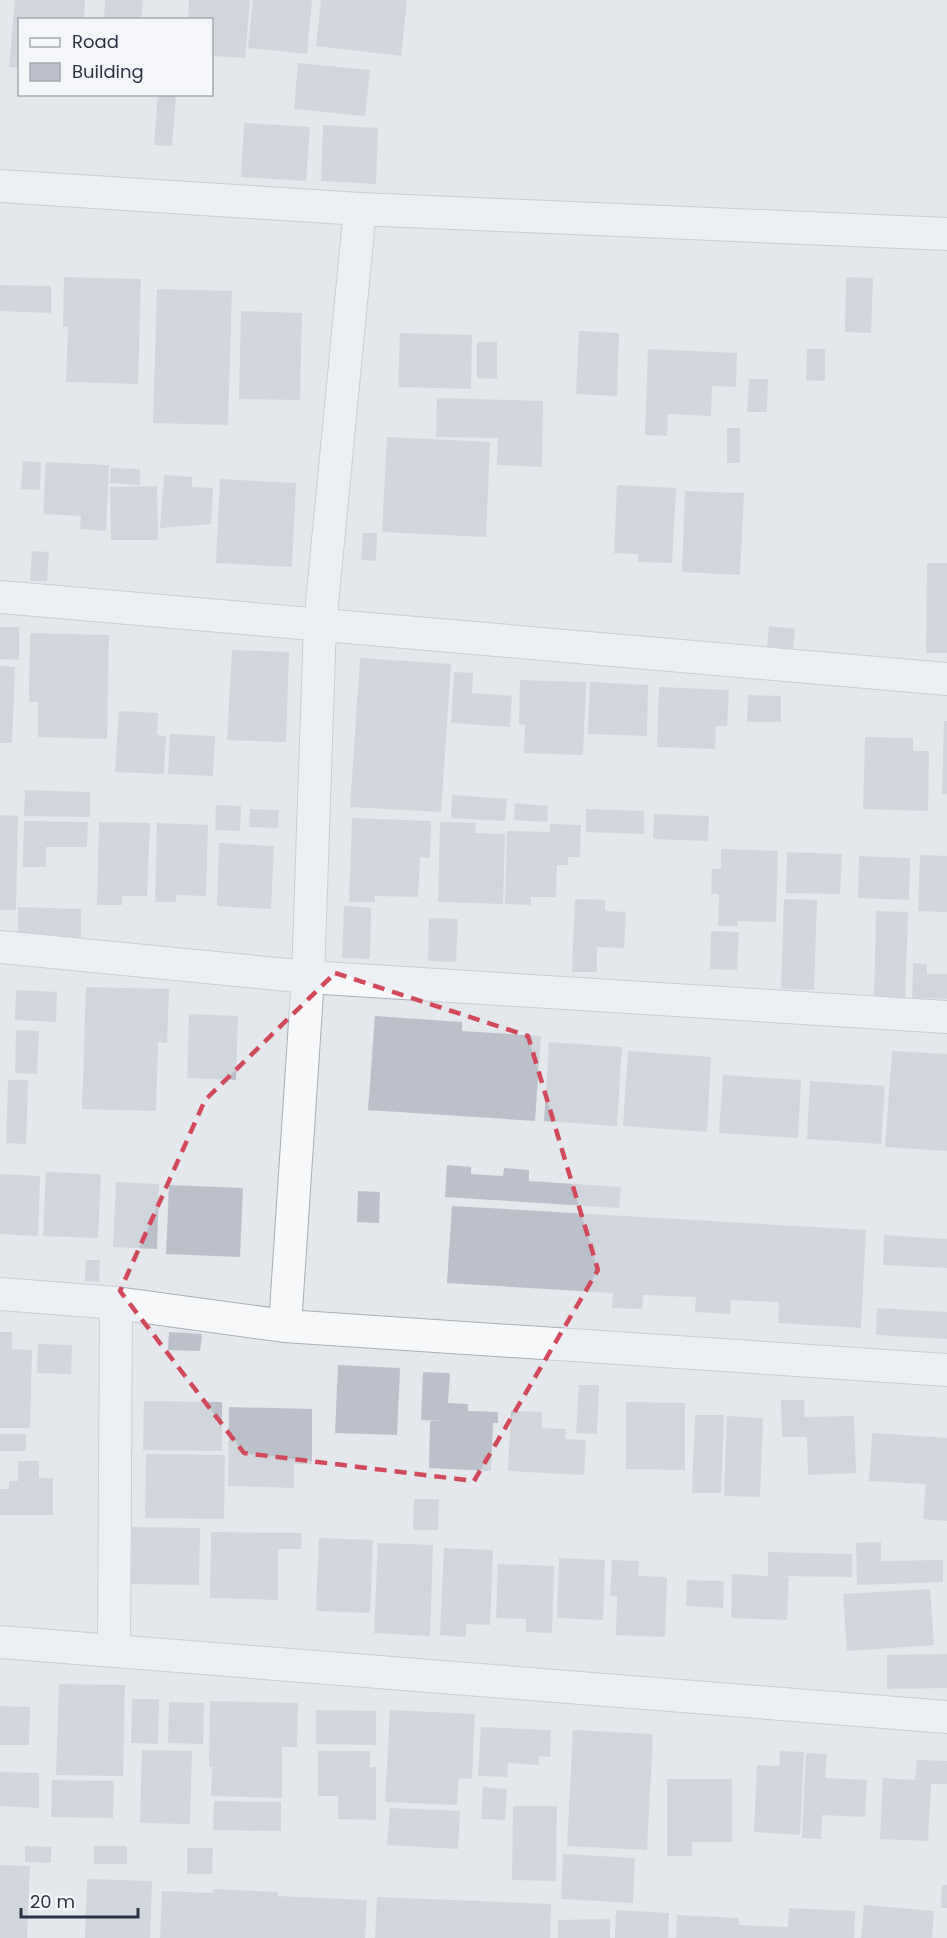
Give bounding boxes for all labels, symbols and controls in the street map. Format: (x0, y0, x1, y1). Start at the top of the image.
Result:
legend (18, 18, 213, 96)
text: Road (72, 29, 119, 54)
text: Building (72, 59, 144, 84)
scale bar (21, 1881, 138, 1919)
text: 20 m (30, 1889, 75, 1914)

